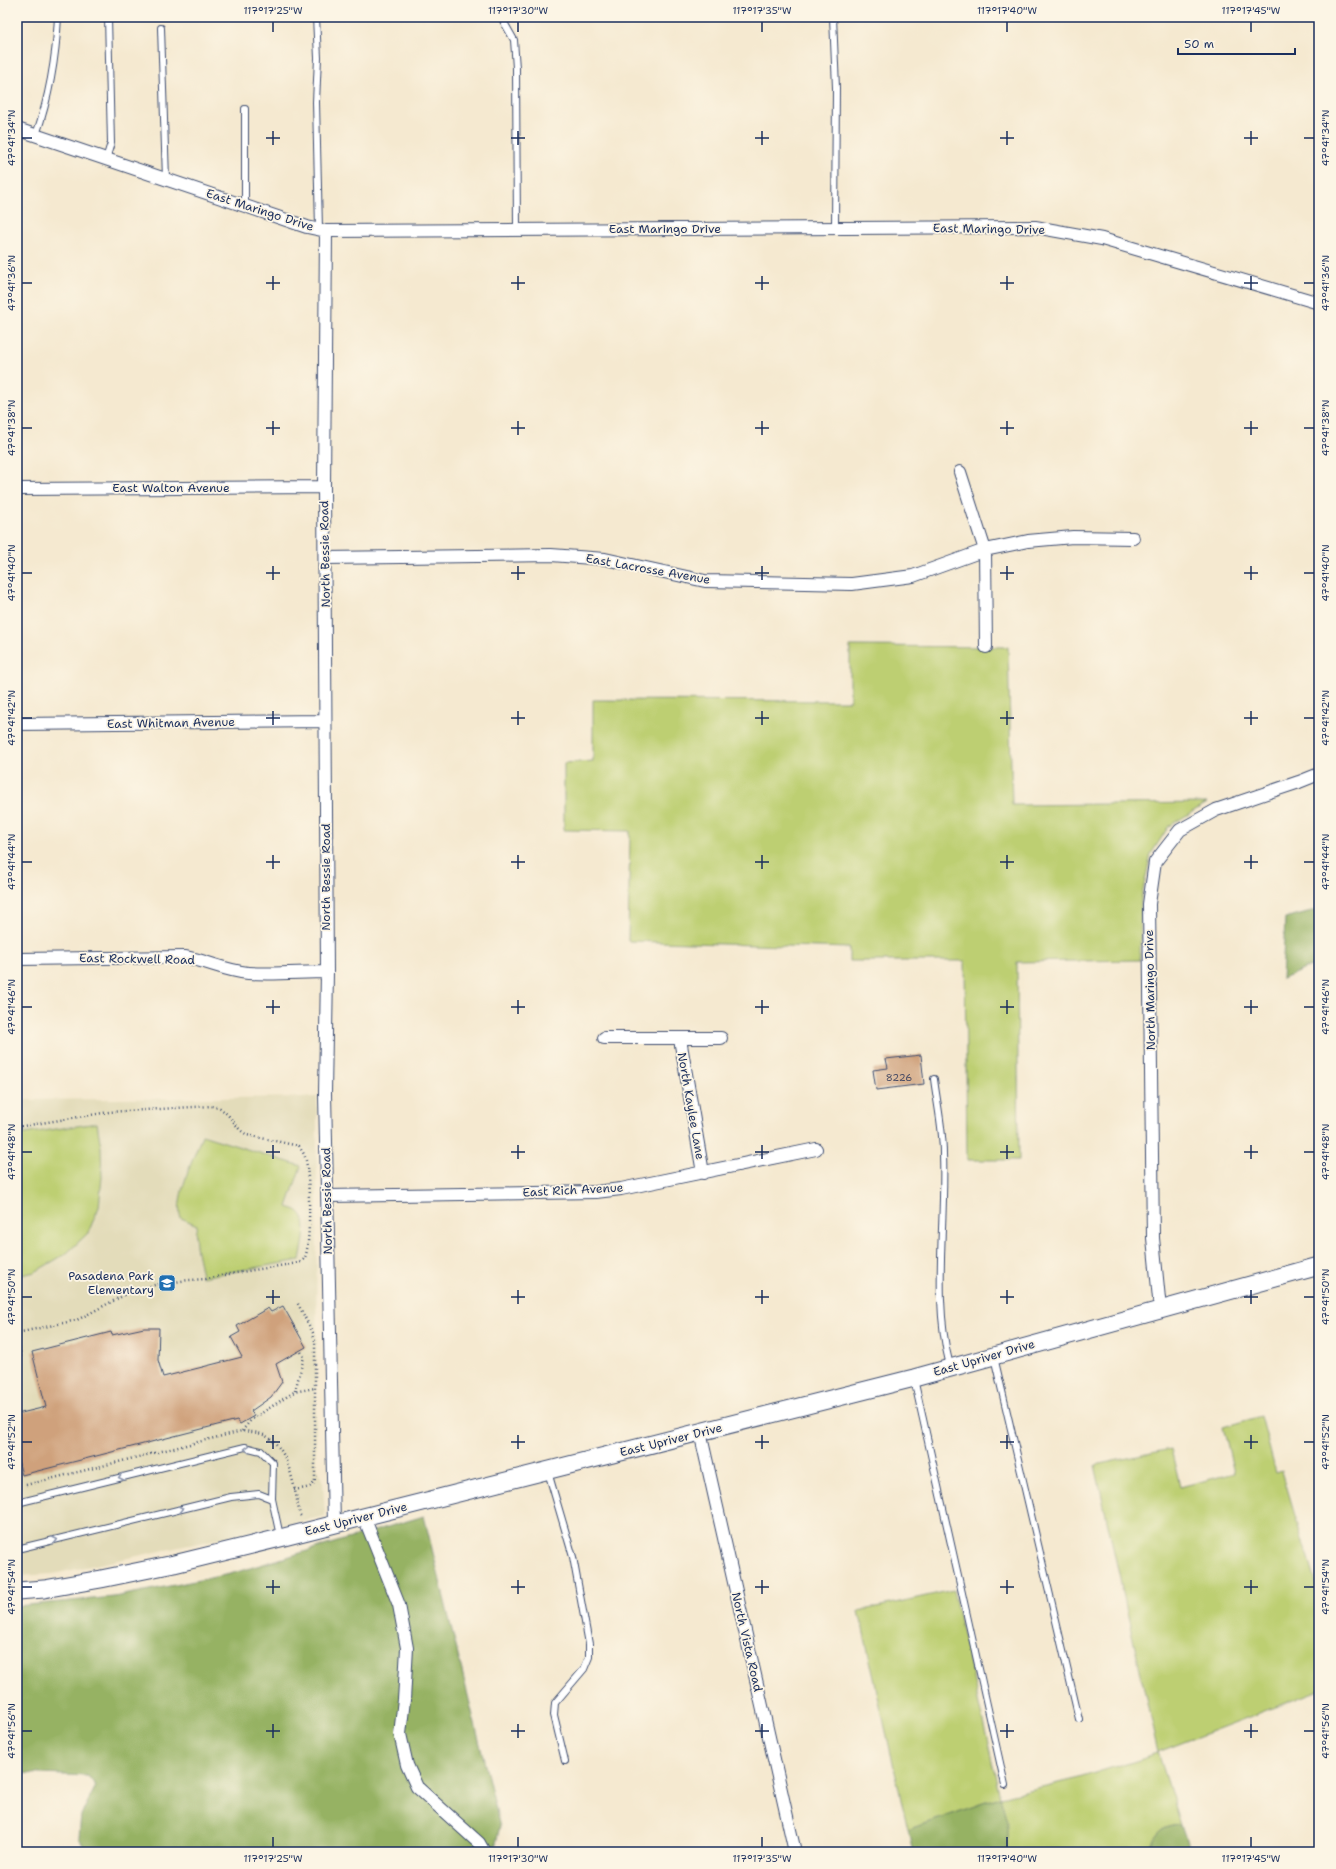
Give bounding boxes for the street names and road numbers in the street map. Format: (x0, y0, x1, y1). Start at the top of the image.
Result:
street label: East Maringo Drive (204, 185, 316, 235)
street label: East Maringo Drive (933, 220, 1046, 238)
street label: East Maringo Drive (609, 221, 721, 237)
street label: East Walton Avenue (112, 480, 230, 496)
street label: North Bessie Road (316, 500, 334, 608)
street label: East Lacrosse Avenue (584, 550, 712, 588)
street label: East Whitman Avenue (107, 714, 235, 732)
street label: North Bessie Road (318, 823, 334, 931)
street label: North Maringo Drive (1141, 929, 1159, 1050)
street label: East Rockwell Road (79, 950, 195, 968)
street label: North Kaylee Lane (674, 1051, 708, 1161)
street label: North Bessie Road (318, 1147, 336, 1255)
street label: East Rich Avenue (522, 1179, 624, 1201)
street label: East Upriver Drive (931, 1336, 1037, 1380)
street label: East Upriver Drive (618, 1419, 724, 1460)
street label: East Upriver Drive (303, 1498, 409, 1539)
street label: North Vista Road (728, 1591, 766, 1694)

